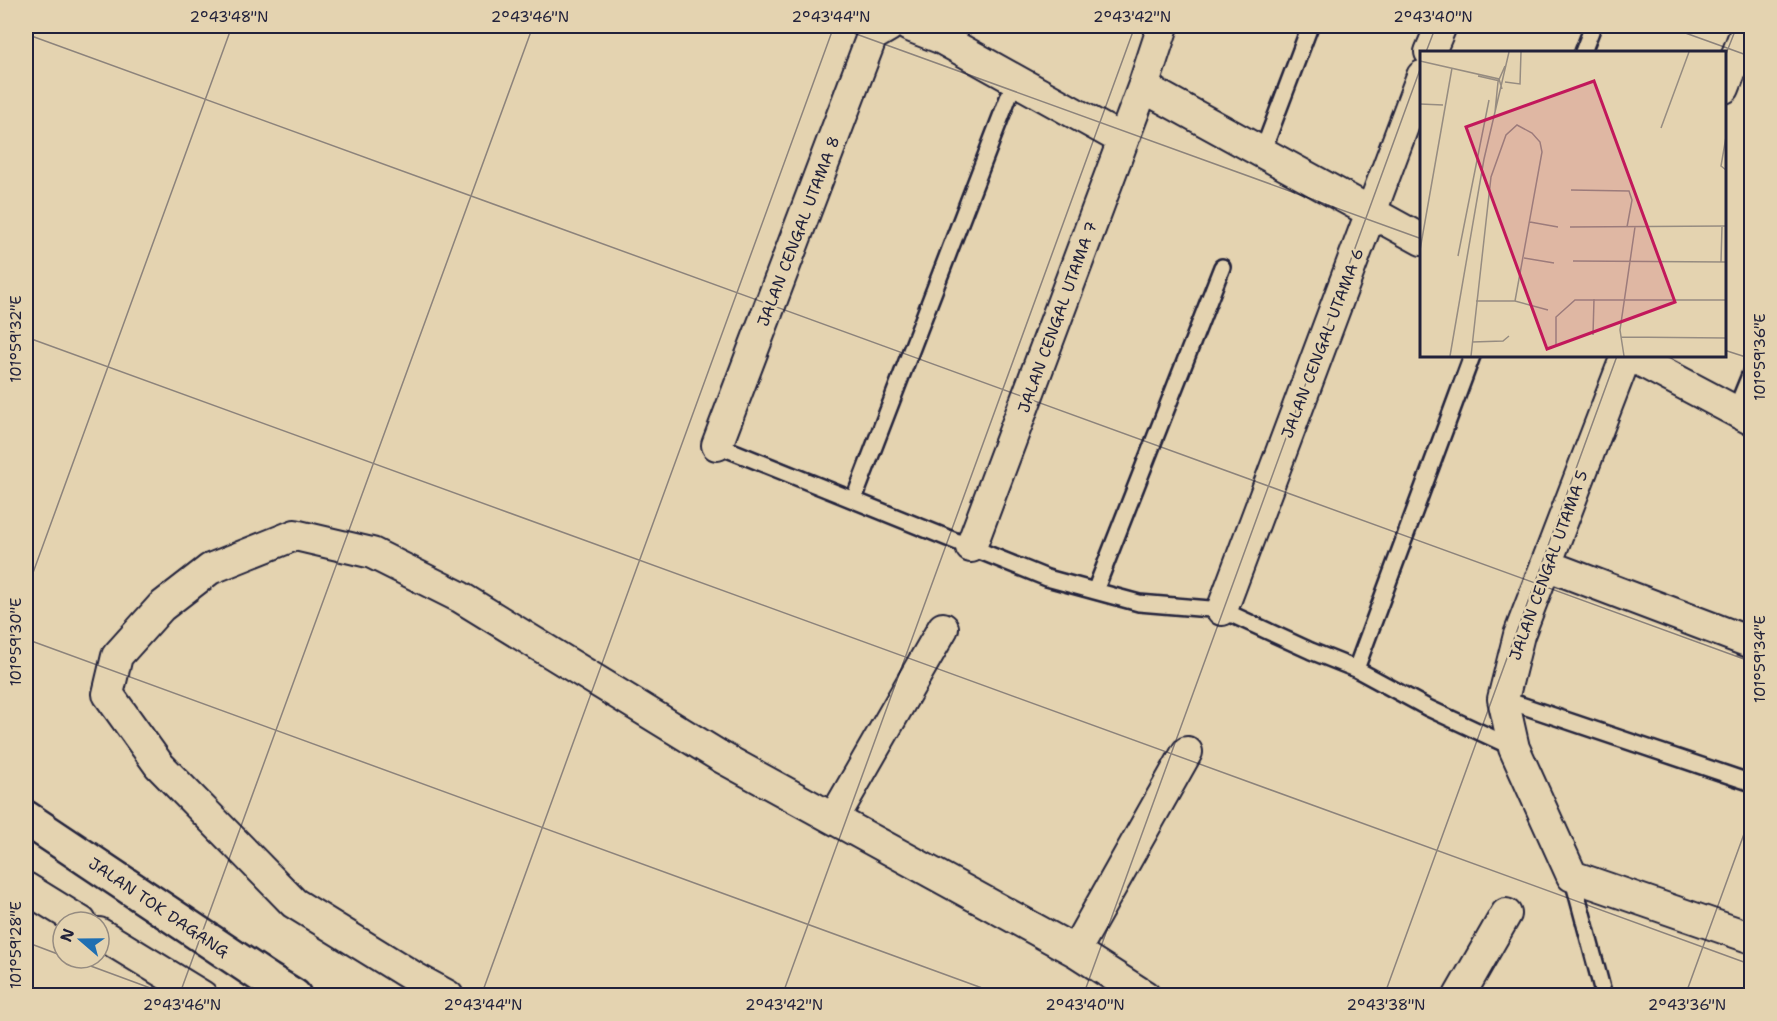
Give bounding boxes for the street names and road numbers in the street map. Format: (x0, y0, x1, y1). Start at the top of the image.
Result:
street label: JALAN CENGAL UTAMA 8 (752, 133, 845, 329)
street label: JALAN CENGAL UTAMA 7 (1013, 219, 1102, 416)
street label: JALAN CENGAL UTAMA 6 (1276, 245, 1369, 441)
street label: JALAN CENGAL UTAMA 5 (1504, 467, 1593, 663)
street label: JALAN TOK DAGANG (85, 853, 233, 962)

